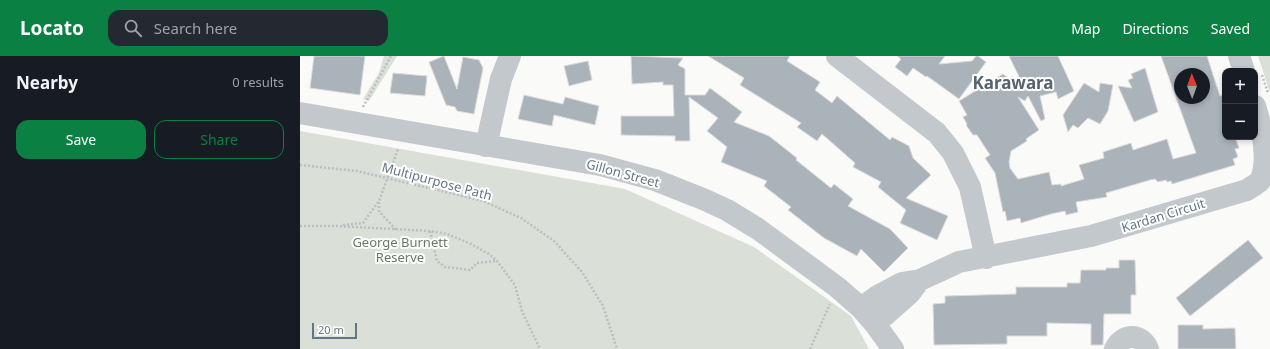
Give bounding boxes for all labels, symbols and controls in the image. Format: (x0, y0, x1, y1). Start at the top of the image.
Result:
search box (108, 10, 388, 46)
text: Locato (20, 15, 84, 41)
icon: search (122, 17, 144, 39)
text: Search here (154, 18, 237, 38)
text: Map (1071, 19, 1100, 38)
text: Directions (1122, 19, 1189, 38)
text: Saved (1211, 19, 1250, 38)
north arrow (1174, 68, 1210, 104)
map controls (1222, 68, 1258, 140)
button: + (1222, 68, 1258, 104)
text: Nearby (16, 71, 78, 94)
district label: Karawara (972, 71, 1054, 94)
text: 0 results (232, 73, 284, 91)
button: − (1222, 104, 1258, 140)
button: Save (16, 120, 146, 159)
button: Share (154, 120, 284, 159)
street label: Gillon Street (584, 155, 662, 191)
street label: Multipurpose Path (380, 158, 494, 204)
street label: Kardan Circuit (1119, 194, 1207, 236)
park label: George Burnett Reserve (352, 233, 448, 266)
scale bar (312, 321, 357, 340)
text: 20 m (318, 322, 344, 337)

